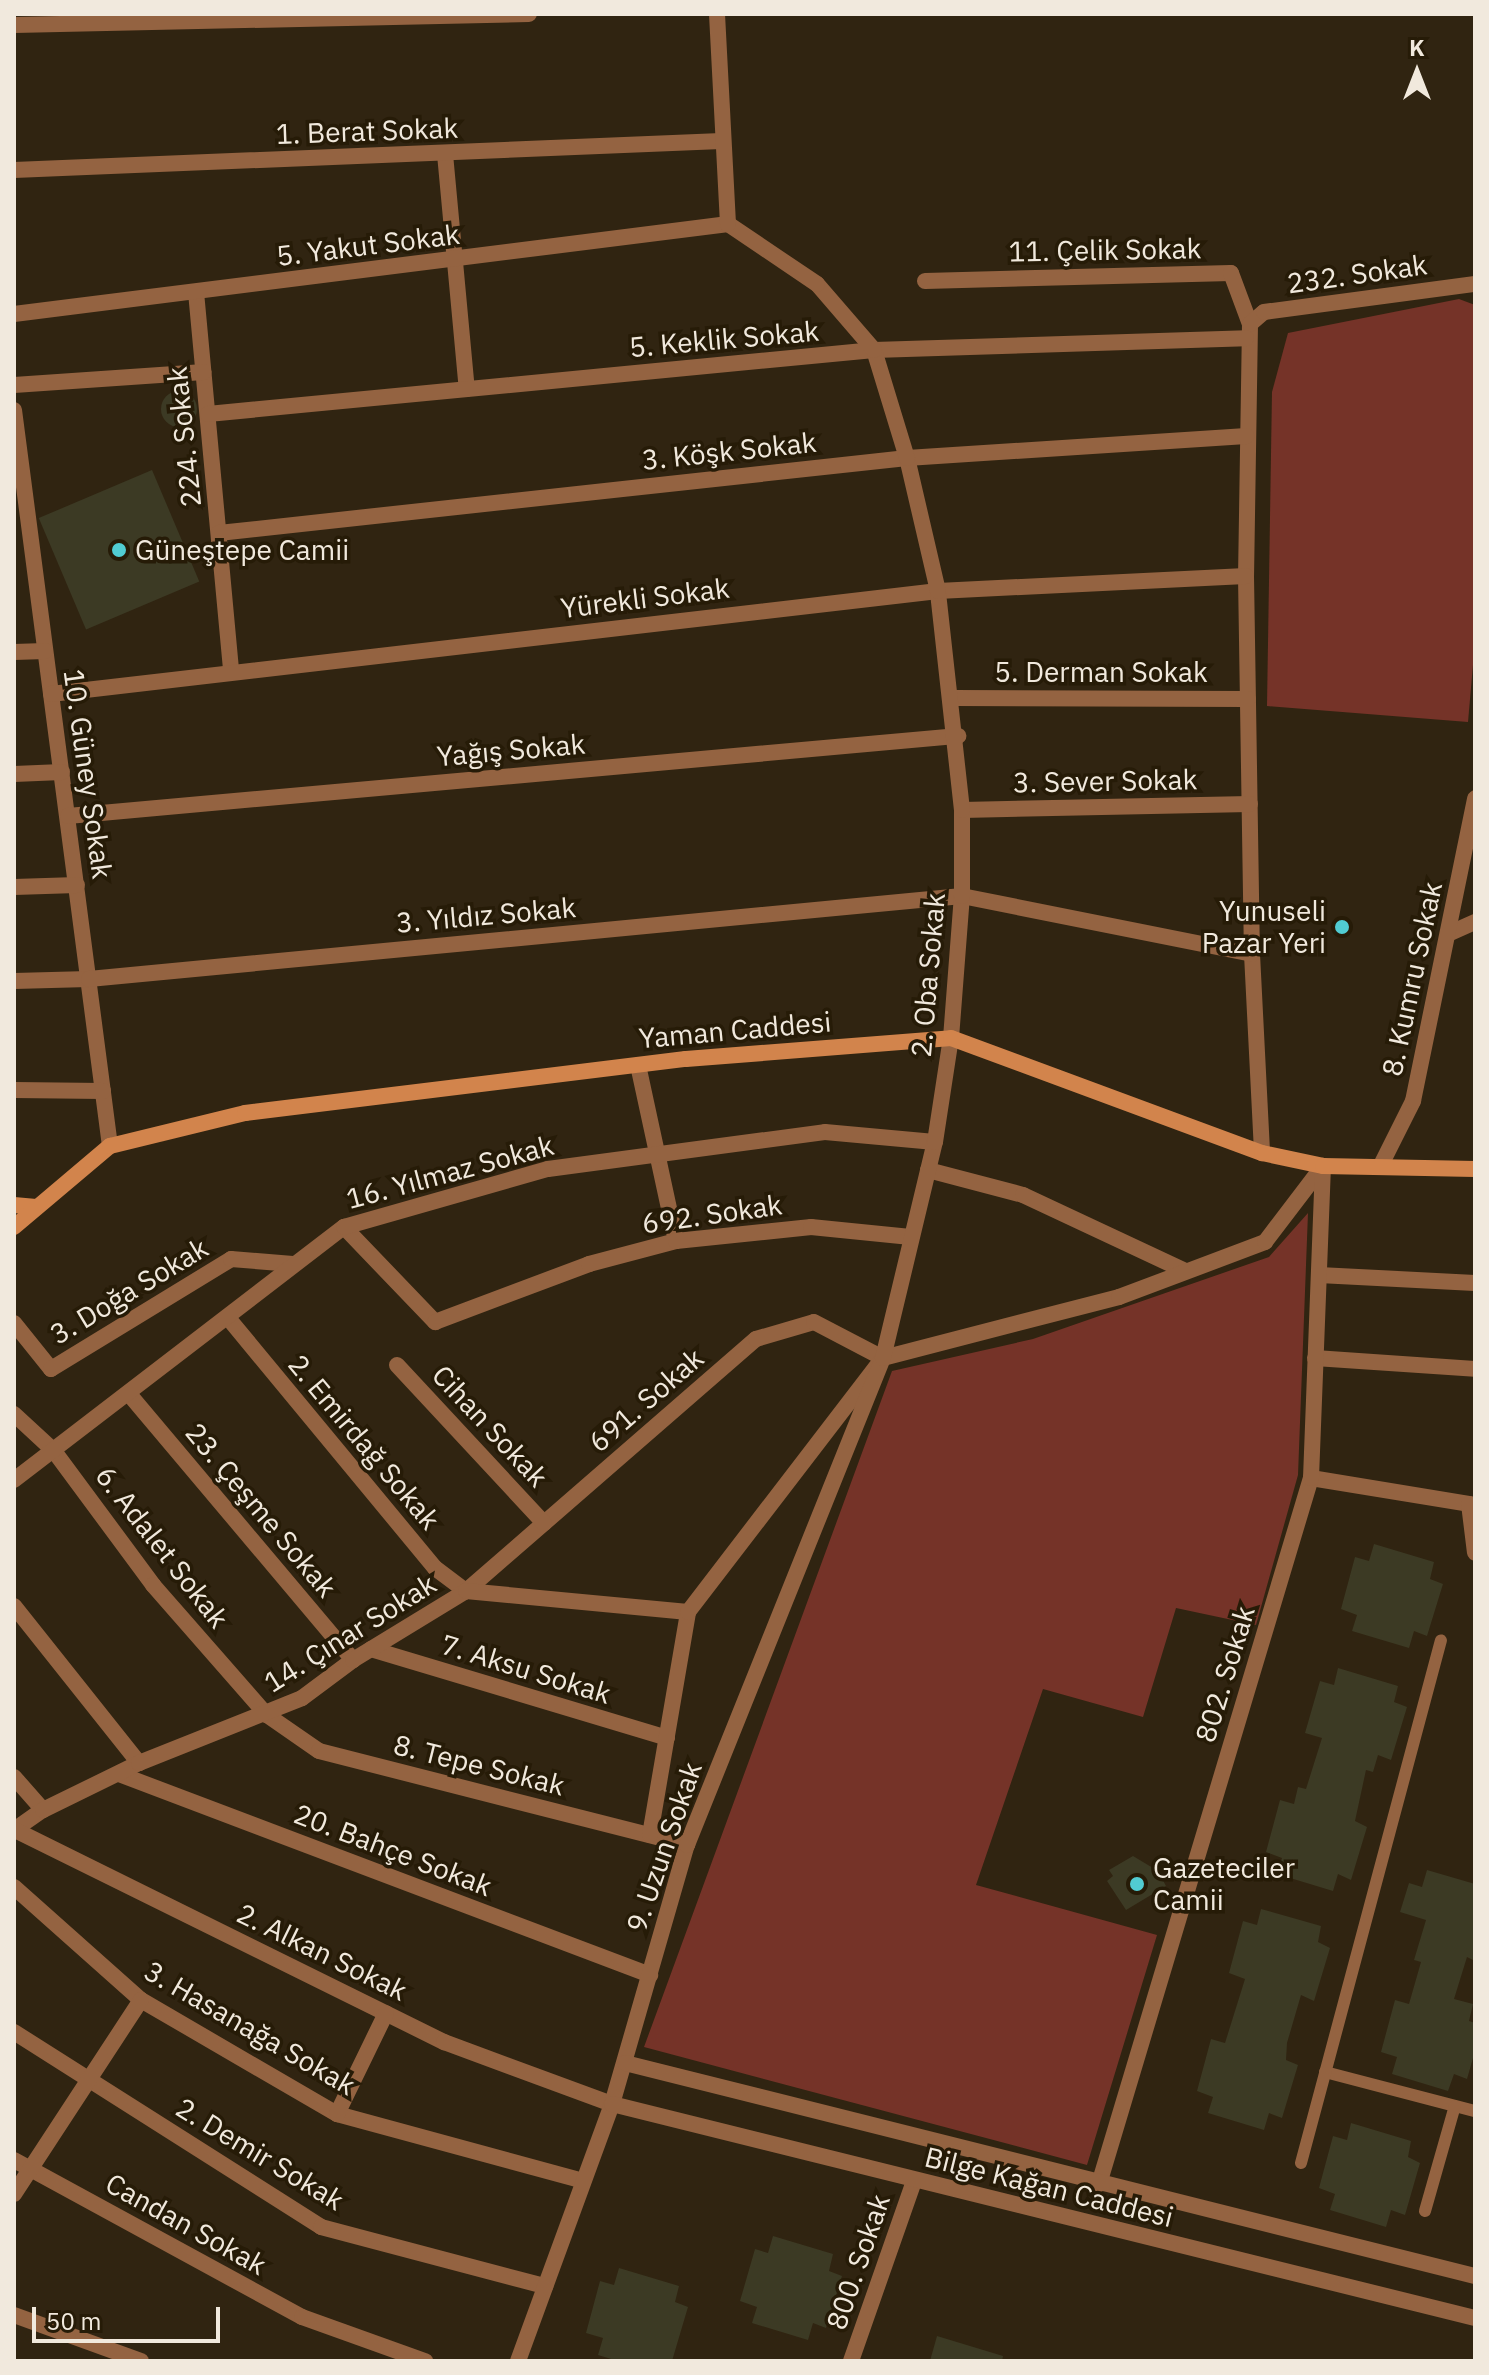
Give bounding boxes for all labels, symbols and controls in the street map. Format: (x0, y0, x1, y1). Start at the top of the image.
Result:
north arrow (1377, 32, 1457, 112)
text: K (1409, 33, 1425, 62)
street label: 1. Berat Sokak (275, 111, 459, 151)
street label: 5. Yakut Sokak (275, 217, 461, 273)
street label: 11. Çelik Sokak (1008, 232, 1202, 268)
street label: 232. Sokak (1285, 248, 1429, 300)
street label: 5. Keklik Sokak (628, 314, 820, 364)
street label: 224. Sokak (160, 365, 208, 509)
street label: 3. Köşk Sokak (640, 425, 818, 477)
place label: Güneştepe Camii (135, 533, 349, 567)
marker: Güneştepe Camii (110, 541, 128, 559)
street label: Yürekli Sokak (559, 571, 731, 625)
street label: 5. Derman Sokak (994, 655, 1208, 689)
street label: 10. Güney Sokak (57, 667, 119, 881)
street label: Yağış Sokak (436, 727, 586, 773)
street label: 3. Sever Sokak (1012, 763, 1198, 799)
street label: 8. Kumru Sokak (1375, 879, 1449, 1079)
street label: 3. Yıldız Sokak (395, 890, 577, 940)
street label: 2. Oba Sokak (904, 891, 952, 1059)
place label: Yunuseli Pazar Yeri (1202, 894, 1326, 960)
marker: Yunuseli Pazar Yeri (1333, 918, 1351, 936)
street label: Yaman Caddesi (637, 1005, 833, 1055)
street label: 16. Yılmaz Sokak (343, 1128, 557, 1216)
street label: 692. Sokak (640, 1188, 784, 1240)
street label: 3. Doğa Sokak (44, 1231, 214, 1351)
street label: 691. Sokak (582, 1341, 710, 1459)
street label: 2. Emirdağ Sokak (281, 1348, 447, 1536)
street label: Cihan Sokak (425, 1358, 555, 1494)
street label: 23. Çeşme Sokak (178, 1416, 344, 1604)
street label: 6. Adalet Sokak (88, 1459, 236, 1635)
street label: 14. Çınar Sokak (258, 1567, 442, 1699)
street label: 802. Sokak (1188, 1602, 1262, 1746)
street label: 7. Aksu Sokak (437, 1627, 615, 1711)
street label: 8. Tepe Sokak (390, 1728, 568, 1802)
street label: 9. Uzun Sokak (619, 1758, 709, 1936)
street label: 20. Bahçe Sokak (289, 1797, 497, 1903)
place label: Gazeteciler Camii (1153, 1851, 1295, 1917)
marker: Gazeteciler Camii (1128, 1875, 1146, 1893)
street label: 2. Alkan Sokak (232, 1896, 412, 2008)
street label: 3. Hasanağa Sokak (139, 1954, 361, 2102)
street label: 2. Demir Sokak (170, 2091, 350, 2217)
street label: Bilge Kağan Caddesi (921, 2140, 1177, 2234)
street label: Candan Sokak (100, 2166, 272, 2282)
street label: 800. Sokak (819, 2190, 897, 2334)
scale bar (36, 2291, 224, 2341)
text: 50 m (46, 2305, 101, 2337)

